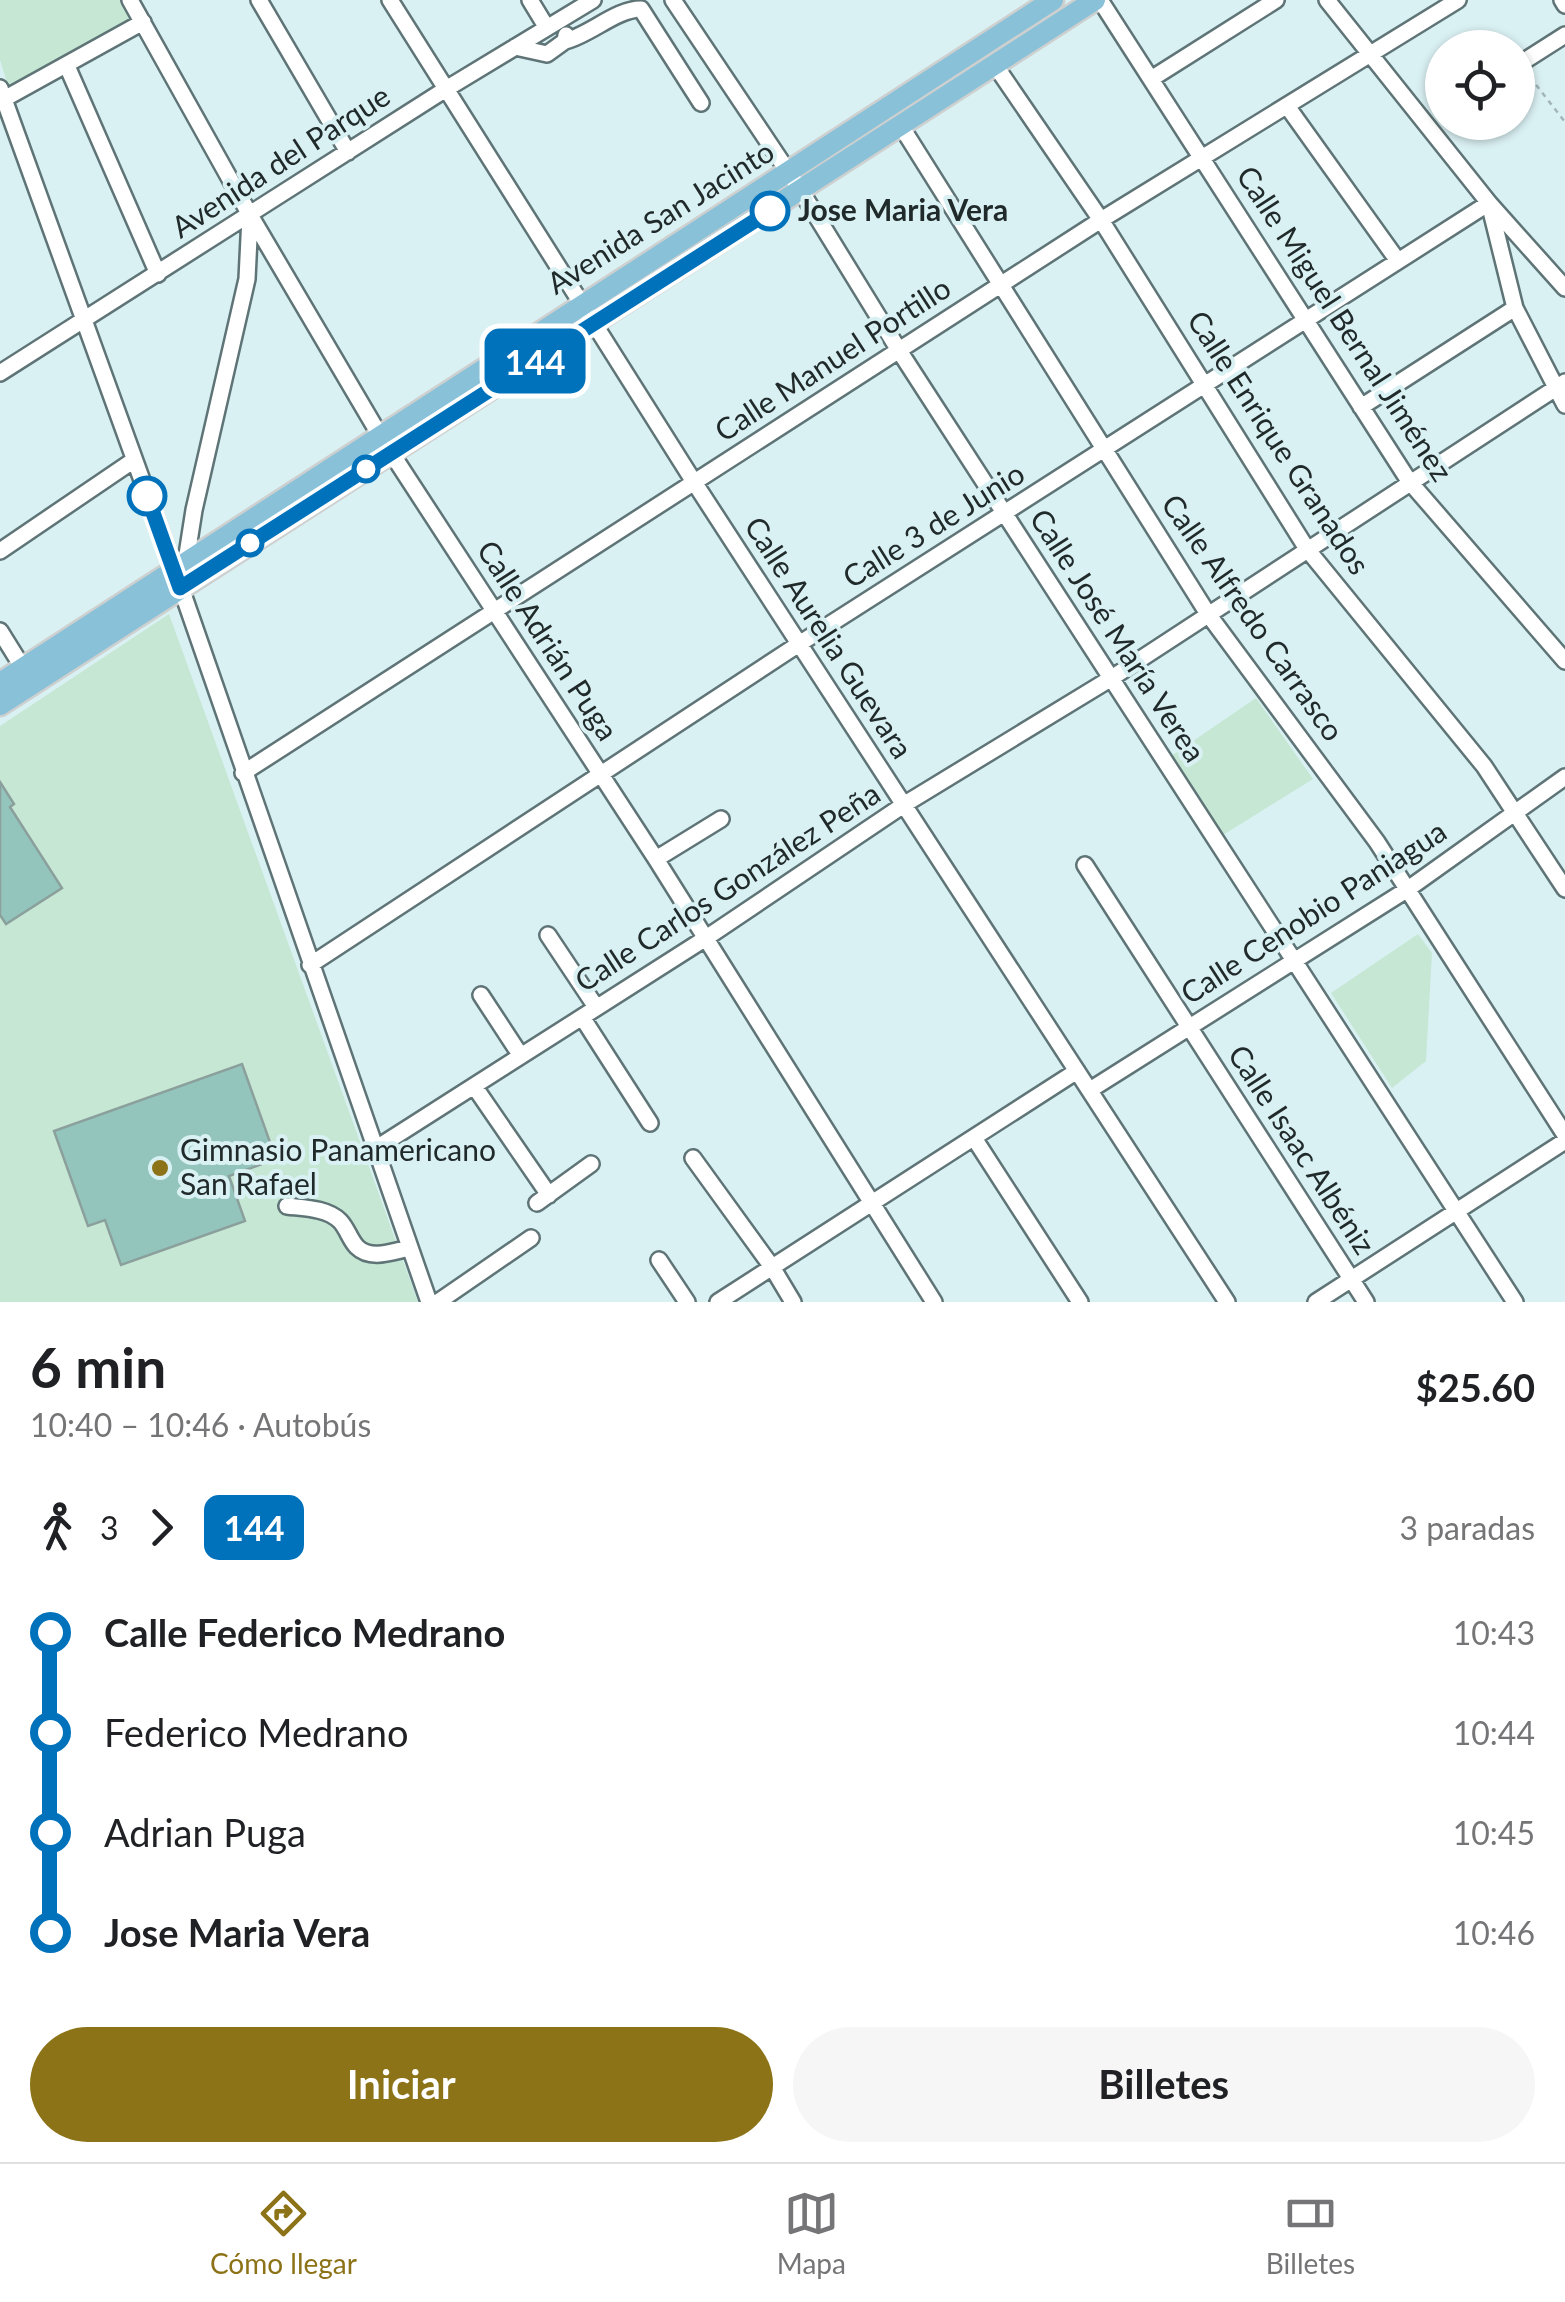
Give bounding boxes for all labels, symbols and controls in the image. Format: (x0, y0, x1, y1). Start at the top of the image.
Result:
map controls (1425, 30, 1535, 140)
button: locate (1425, 30, 1535, 140)
street label: Avenida del Parque (164, 76, 396, 244)
street label: Avenida San Jacinto (540, 132, 780, 301)
street label: Calle Miguel Bernal Jiménez (1230, 159, 1461, 487)
place label: Jose Maria Vera (798, 191, 1008, 227)
marker: Jose Maria Vera (751, 192, 789, 230)
street label: Calle Manuel Portillo (707, 269, 957, 448)
street label: Calle Enrique Granados (1181, 303, 1378, 581)
line badge: 144 (478, 328, 592, 394)
text: 144 (505, 340, 565, 382)
street label: Calle 3 de Junio (836, 454, 1030, 594)
unlabelled marker (353, 456, 379, 482)
unlabelled marker (128, 477, 166, 515)
street label: Calle Alfredo Carrasco (1155, 487, 1352, 747)
street label: Calle José María Verea (1023, 502, 1214, 768)
street label: Calle Aurelia Guevara (738, 509, 921, 764)
unlabelled marker (237, 530, 263, 556)
street label: Calle Adrián Puga (471, 533, 627, 747)
street label: Calle Carlos González Peña (568, 774, 886, 998)
street label: Calle Cenobio Paniagua (1173, 812, 1452, 1011)
street label: Calle Isaac Albéniz (1222, 1038, 1384, 1260)
place label: Gimnasio Panamericano San Rafael (180, 1131, 496, 1201)
marker: Gimnasio Panamericano San Rafael (149, 1157, 171, 1179)
text: 6 min (30, 1334, 166, 1400)
text: $25.60 (1416, 1364, 1535, 1410)
text: 10:40 – 10:46 · Autobús (30, 1405, 371, 1444)
icon: walk (30, 1500, 85, 1555)
icon: forward (134, 1500, 189, 1555)
text: 144 (224, 1506, 284, 1548)
text: 3 (100, 1508, 119, 1547)
text: 3 paradas (1399, 1508, 1535, 1547)
text: Calle Federico Medrano (104, 1609, 505, 1655)
text: 10:43 (1453, 1613, 1535, 1652)
text: Federico Medrano (104, 1709, 408, 1755)
text: 10:44 (1453, 1713, 1535, 1752)
text: Adrian Puga (104, 1809, 306, 1855)
text: 10:45 (1453, 1813, 1535, 1852)
text: Jose Maria Vera (104, 1909, 370, 1955)
text: 10:46 (1453, 1913, 1535, 1952)
button: Iniciar (30, 2027, 773, 2142)
button: Billetes (793, 2027, 1535, 2142)
tab: Cómo llegar (210, 2186, 357, 2280)
tab: Mapa (777, 2186, 846, 2280)
tab: Billetes (1266, 2186, 1355, 2280)

